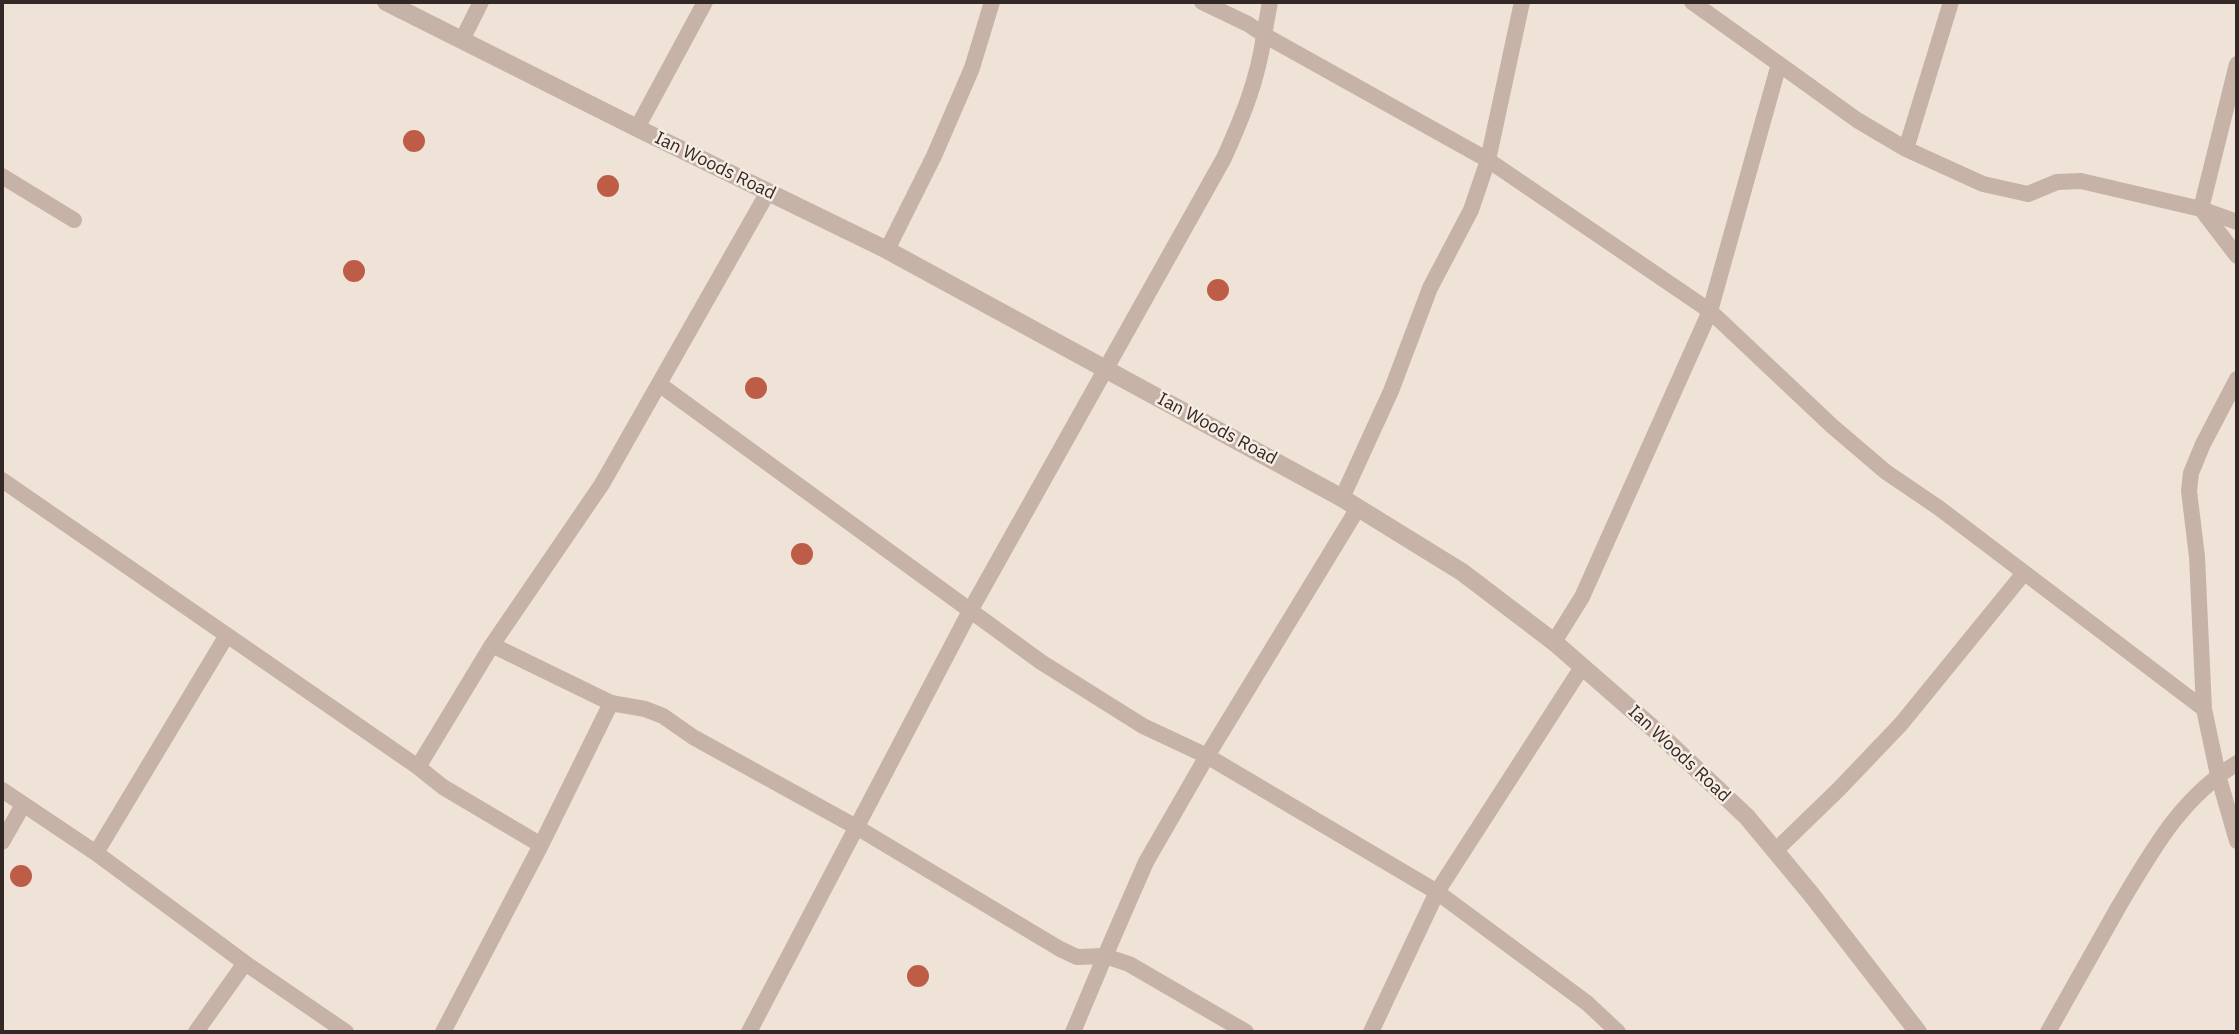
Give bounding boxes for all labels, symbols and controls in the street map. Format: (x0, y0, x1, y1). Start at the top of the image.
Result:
street label: Ian Woods Road (651, 127, 779, 205)
street label: Ian Woods Road (1154, 388, 1280, 470)
street label: Ian Woods Road (1623, 701, 1735, 807)

